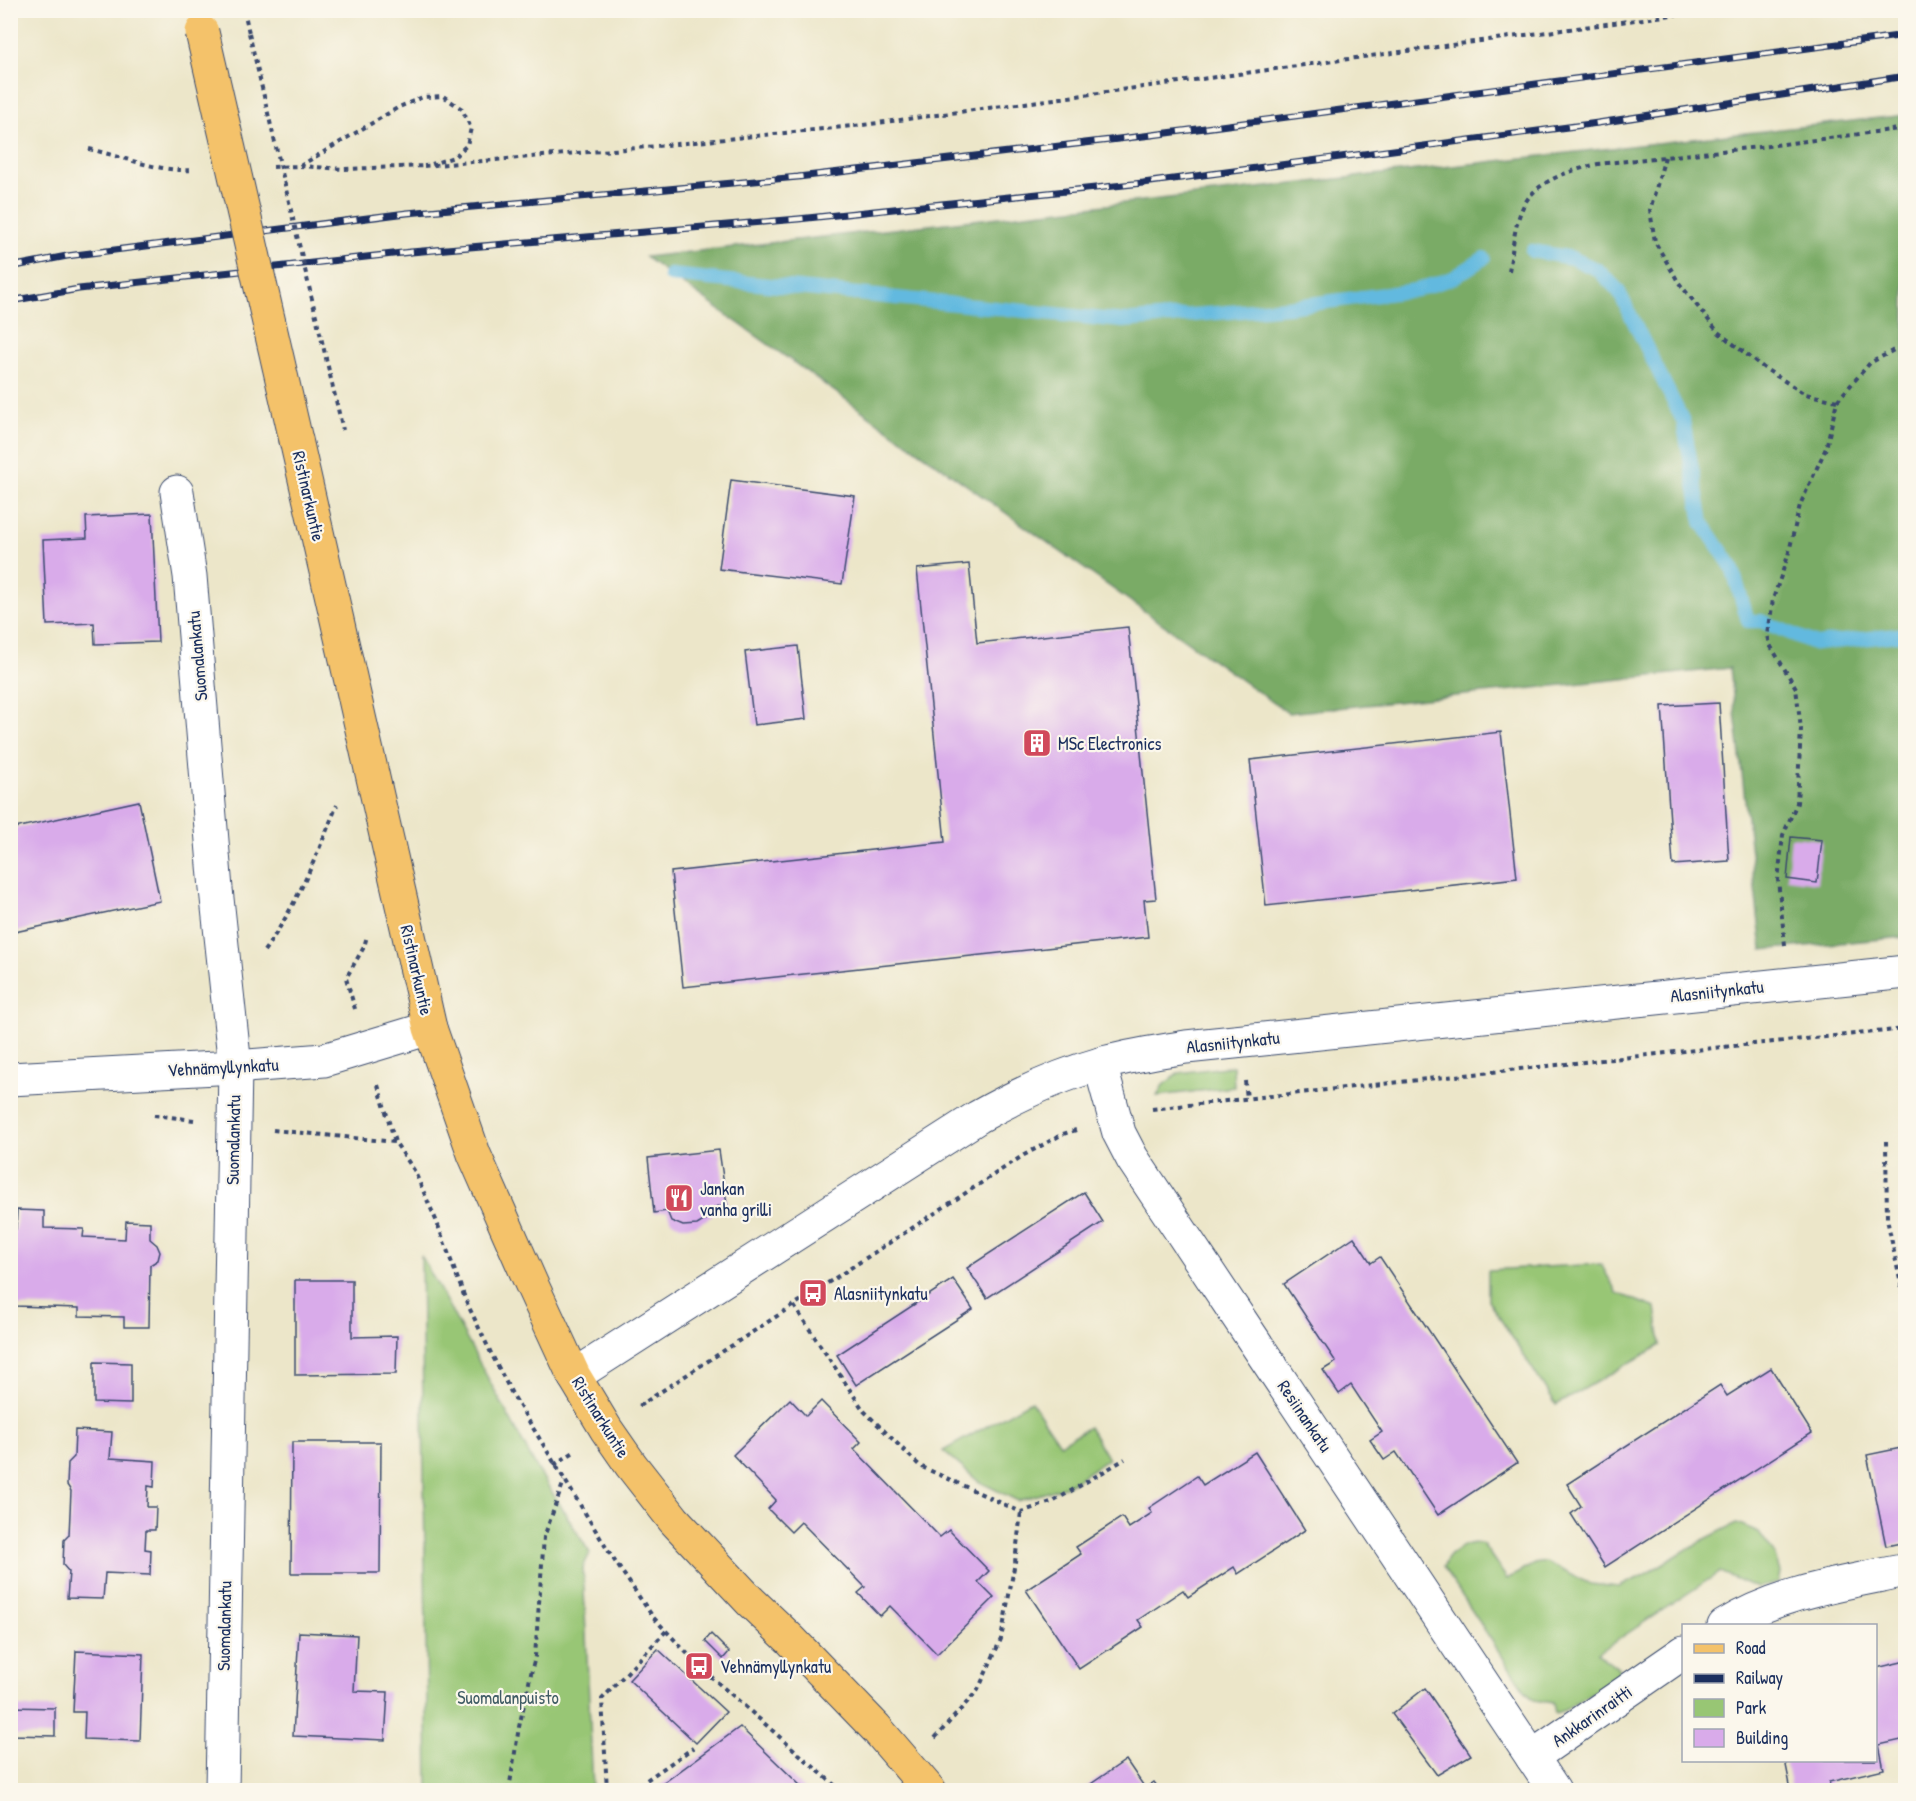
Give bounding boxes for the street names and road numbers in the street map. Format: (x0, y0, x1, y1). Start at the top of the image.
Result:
street label: Ristinarkuntie (287, 449, 331, 543)
street label: Suomalankatu (181, 610, 213, 702)
street label: Ristinarkuntie (395, 923, 439, 1017)
street label: Alasniitynkatu (1669, 974, 1765, 1008)
street label: Alasniitynkatu (1185, 1025, 1281, 1059)
street label: Vehnämyllynkatu (167, 1052, 279, 1082)
street label: Suomalankatu (220, 1095, 246, 1185)
street label: Ristinarkuntie (566, 1371, 636, 1463)
street label: Resiinankatu (1272, 1375, 1338, 1457)
street label: Suomalankatu (211, 1581, 237, 1671)
street label: Ankkarinraitti (1547, 1679, 1637, 1753)

